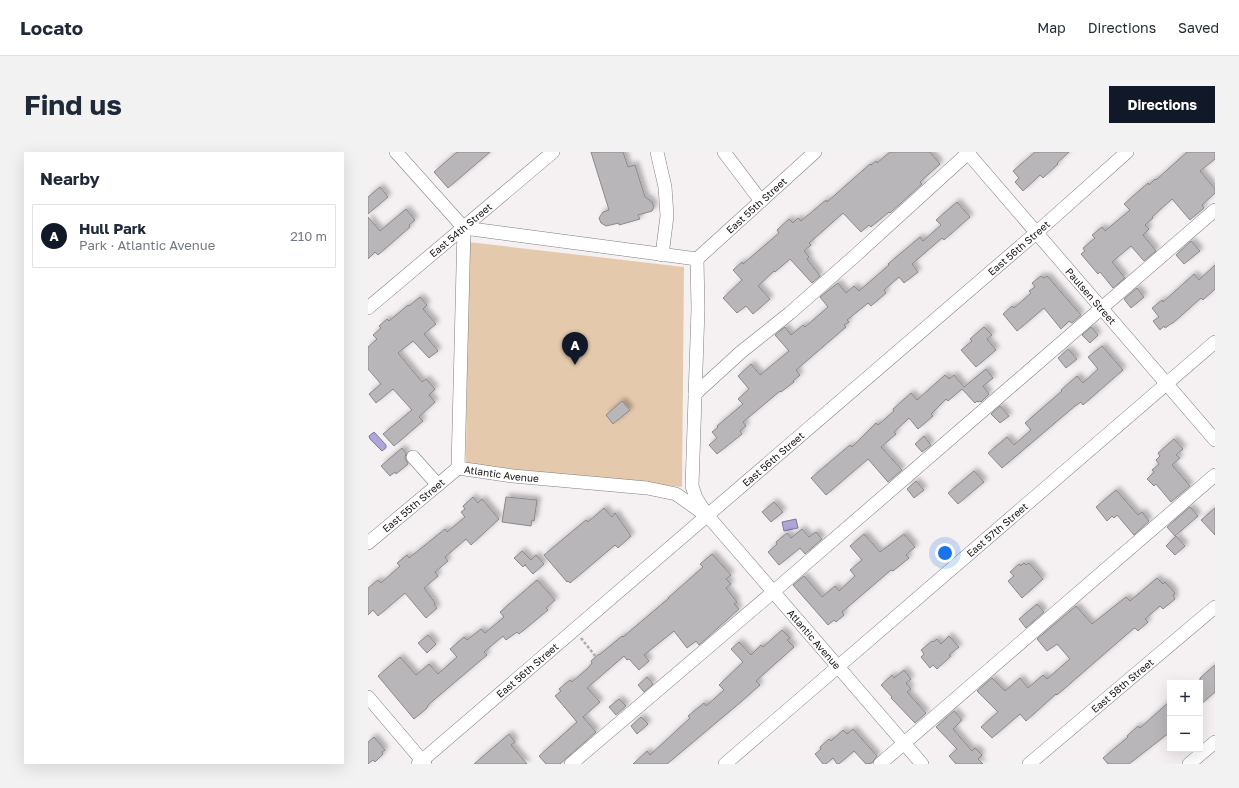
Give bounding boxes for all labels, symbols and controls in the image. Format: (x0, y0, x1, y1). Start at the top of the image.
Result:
text: Locato (20, 16, 83, 39)
text: Map (1037, 19, 1066, 36)
text: Directions (1088, 19, 1156, 36)
text: Saved (1178, 19, 1219, 36)
button: Directions (1109, 86, 1215, 123)
text: Find us (24, 88, 122, 121)
text: Nearby (40, 168, 100, 189)
street label: East 55th Street (724, 175, 789, 236)
street label: East 54th Street (427, 200, 494, 260)
street label: East 56th Street (985, 218, 1052, 278)
text: Hull Park (79, 219, 146, 237)
text: A (49, 228, 59, 244)
text: 210 m (290, 228, 327, 244)
text: Park · Atlantic Avenue (79, 237, 215, 253)
street label: Paulsen Street (1063, 265, 1119, 327)
pin: A (562, 332, 588, 365)
street label: East 56th Street (740, 429, 806, 489)
street label: Atlantic Avenue (463, 463, 540, 484)
street label: East 55th Street (380, 476, 447, 535)
street label: East 57th Street (964, 500, 1030, 559)
your location (935, 543, 955, 563)
street label: Atlantic Avenue (785, 607, 843, 672)
street label: East 56th Street (494, 640, 561, 700)
street label: East 58th Street (1089, 656, 1156, 715)
map controls (1167, 680, 1203, 752)
button: + (1167, 680, 1203, 716)
button: − (1167, 716, 1203, 752)

